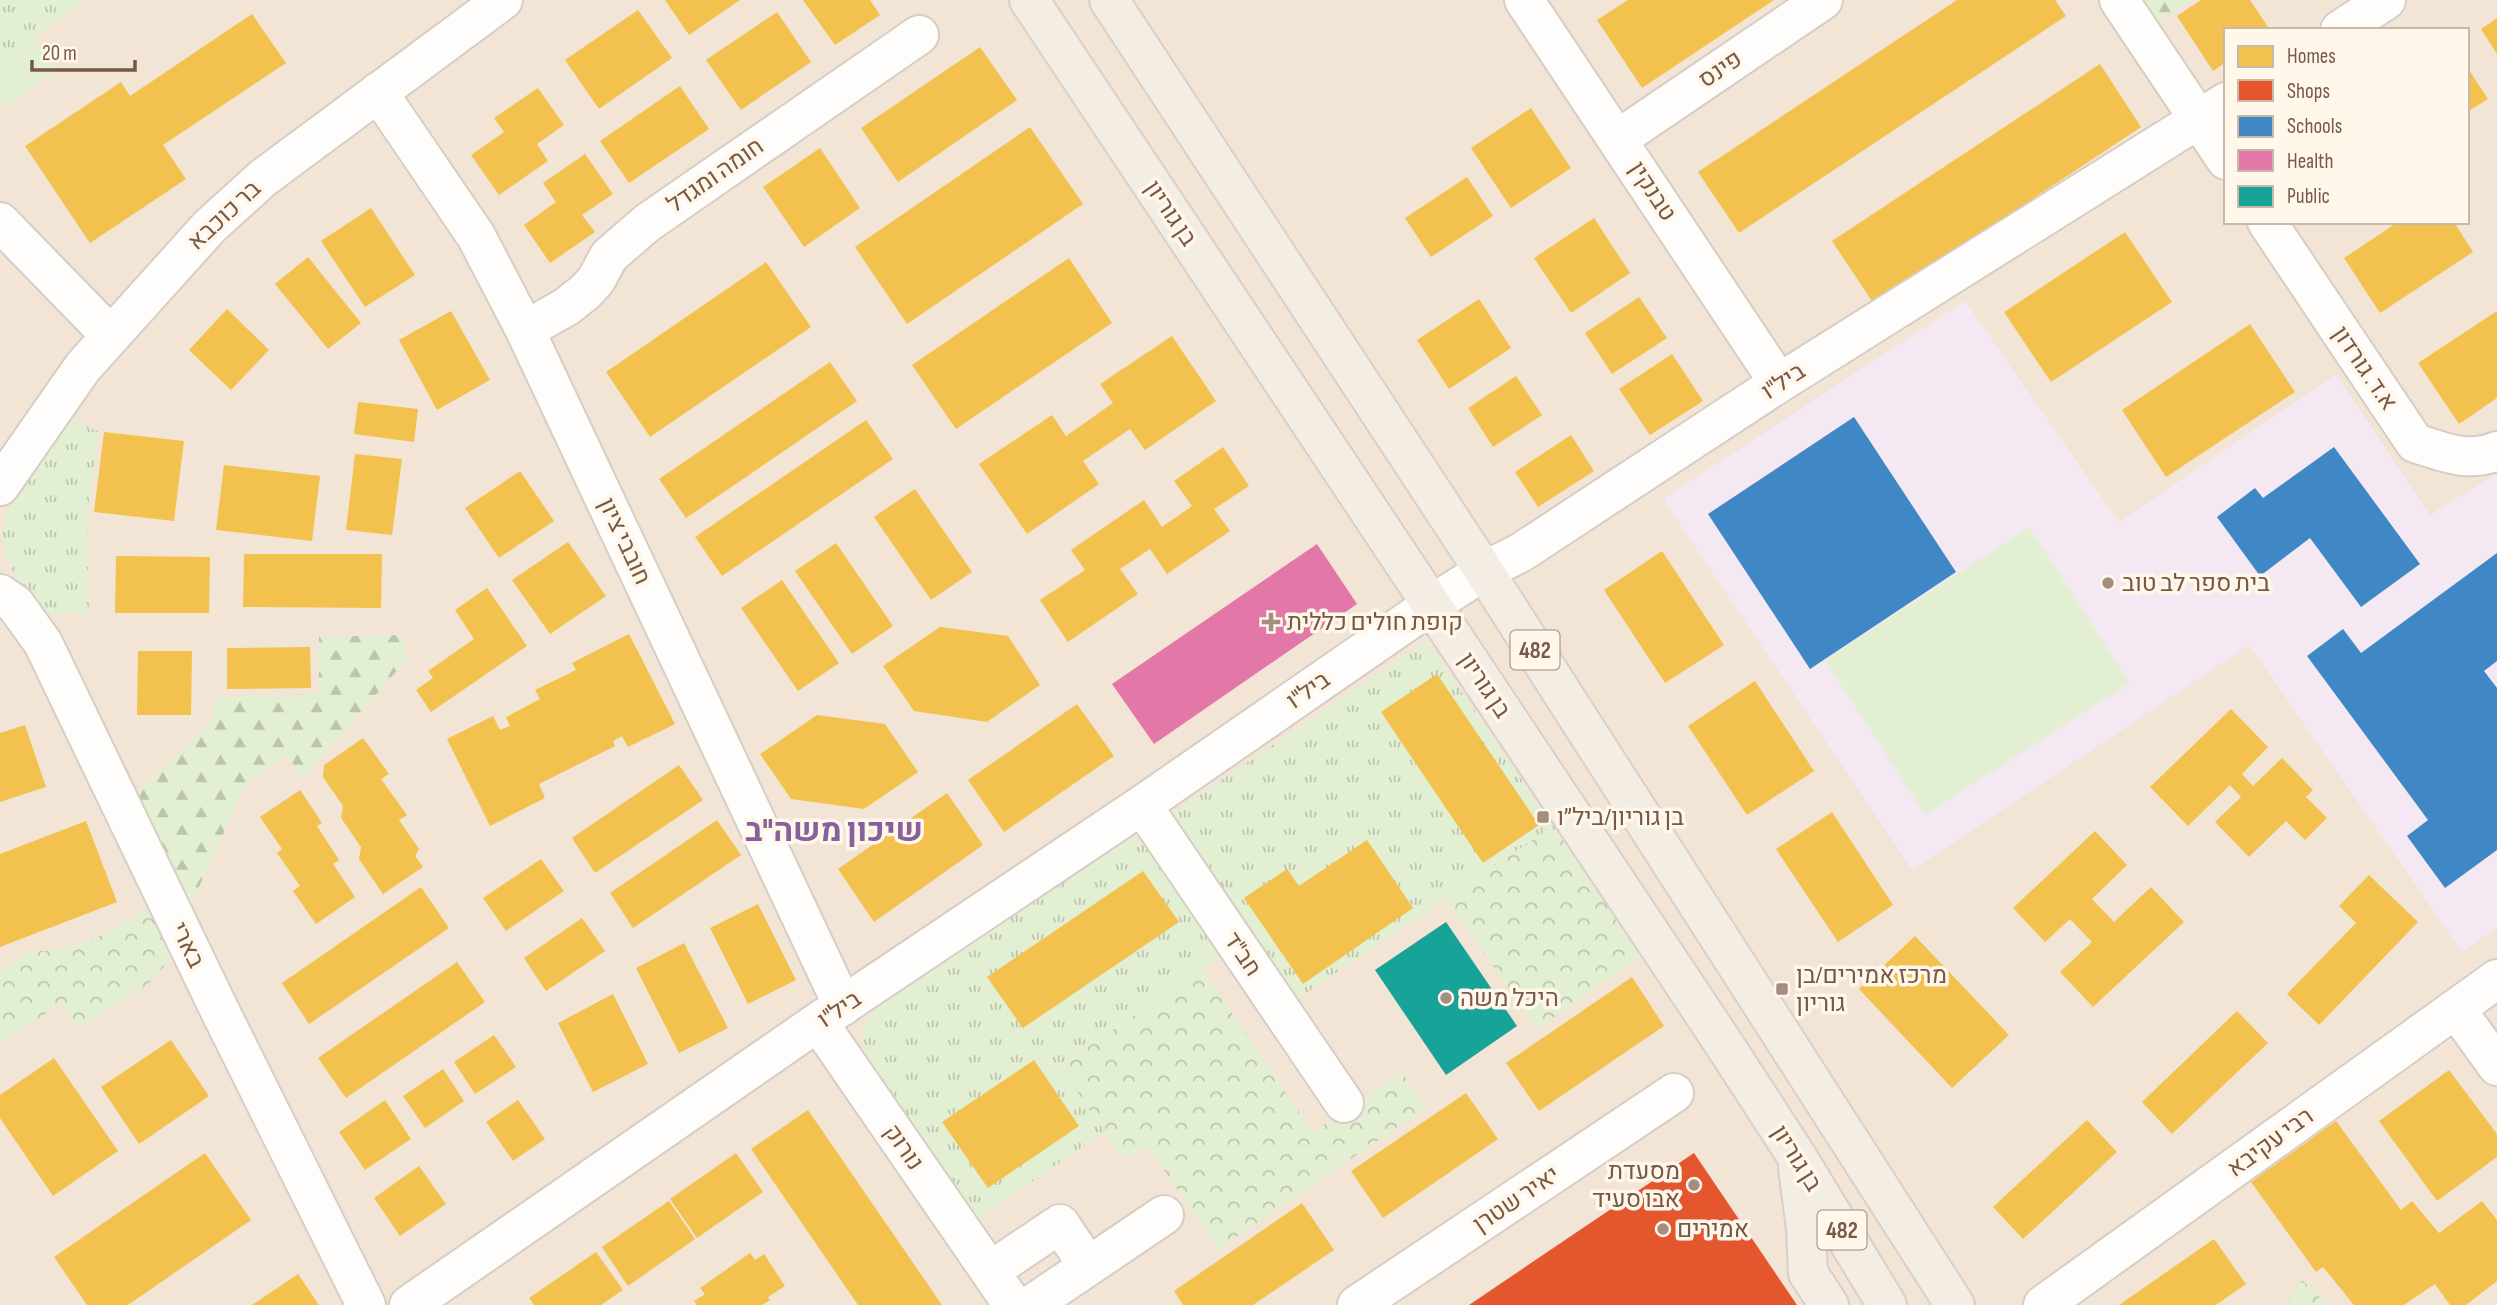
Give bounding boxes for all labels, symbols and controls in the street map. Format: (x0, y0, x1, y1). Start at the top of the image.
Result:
scale bar (32, 28, 135, 72)
legend (2224, 28, 2469, 224)
text: 20 m (42, 41, 77, 66)
street label: פינס (1693, 44, 1748, 94)
text: Homes (2287, 44, 2336, 69)
text: Shops (2287, 79, 2330, 104)
text: Schools (2287, 114, 2342, 139)
street label: חומה ומגדל (661, 132, 769, 219)
text: Health (2287, 149, 2334, 174)
street label: טבנקין (1623, 156, 1682, 227)
street label: בר כוכבא (182, 174, 267, 256)
street label: בן גוריון (1138, 175, 1203, 252)
text: Public (2287, 184, 2330, 209)
street label: א.ד. גורדון (2326, 321, 2403, 416)
street label: ביל"ו (1756, 356, 1811, 406)
street label: חובבי ציון (592, 493, 657, 589)
place label: בית ספר לב טוב (2122, 569, 2270, 598)
marker: בית ספר לב טוב (2100, 575, 2116, 591)
place label: קופת חולים כללית (1287, 608, 1463, 637)
marker: קופת חולים כללית (1261, 612, 1281, 632)
road number: 482 (1510, 630, 1560, 670)
street label: בן גוריון (1452, 647, 1517, 724)
street label: ביל"ו (1281, 665, 1336, 716)
place label: בן גוריון/ביל״ו (1557, 803, 1684, 832)
marker: בן גוריון/ביל״ו (1535, 809, 1551, 825)
district label: שיכון משה"ב (745, 812, 923, 851)
street label: בארי (164, 918, 211, 973)
street label: חב"ד (1217, 927, 1268, 982)
place label: מרכז אמירים/בן גוריון (1796, 961, 1947, 1018)
marker: מרכז אמירים/בן גוריון (1774, 981, 1790, 997)
street label: ביל"ו (812, 984, 867, 1034)
place label: היכל משה (1460, 984, 1559, 1013)
marker: היכל משה (1438, 990, 1454, 1006)
street label: רבי עקיבא (2221, 1101, 2319, 1183)
street label: נורוק (878, 1119, 930, 1176)
street label: בן גוריון (1765, 1120, 1828, 1197)
place label: מסעדת אבו סעיד (1592, 1157, 1680, 1214)
street label: יאיר שטרן (1468, 1160, 1565, 1239)
marker: מסעדת אבו סעיד (1686, 1177, 1702, 1193)
road number: 482 (1818, 1210, 1867, 1250)
place label: אמירים (1677, 1215, 1749, 1244)
marker: אמירים (1655, 1221, 1671, 1237)

